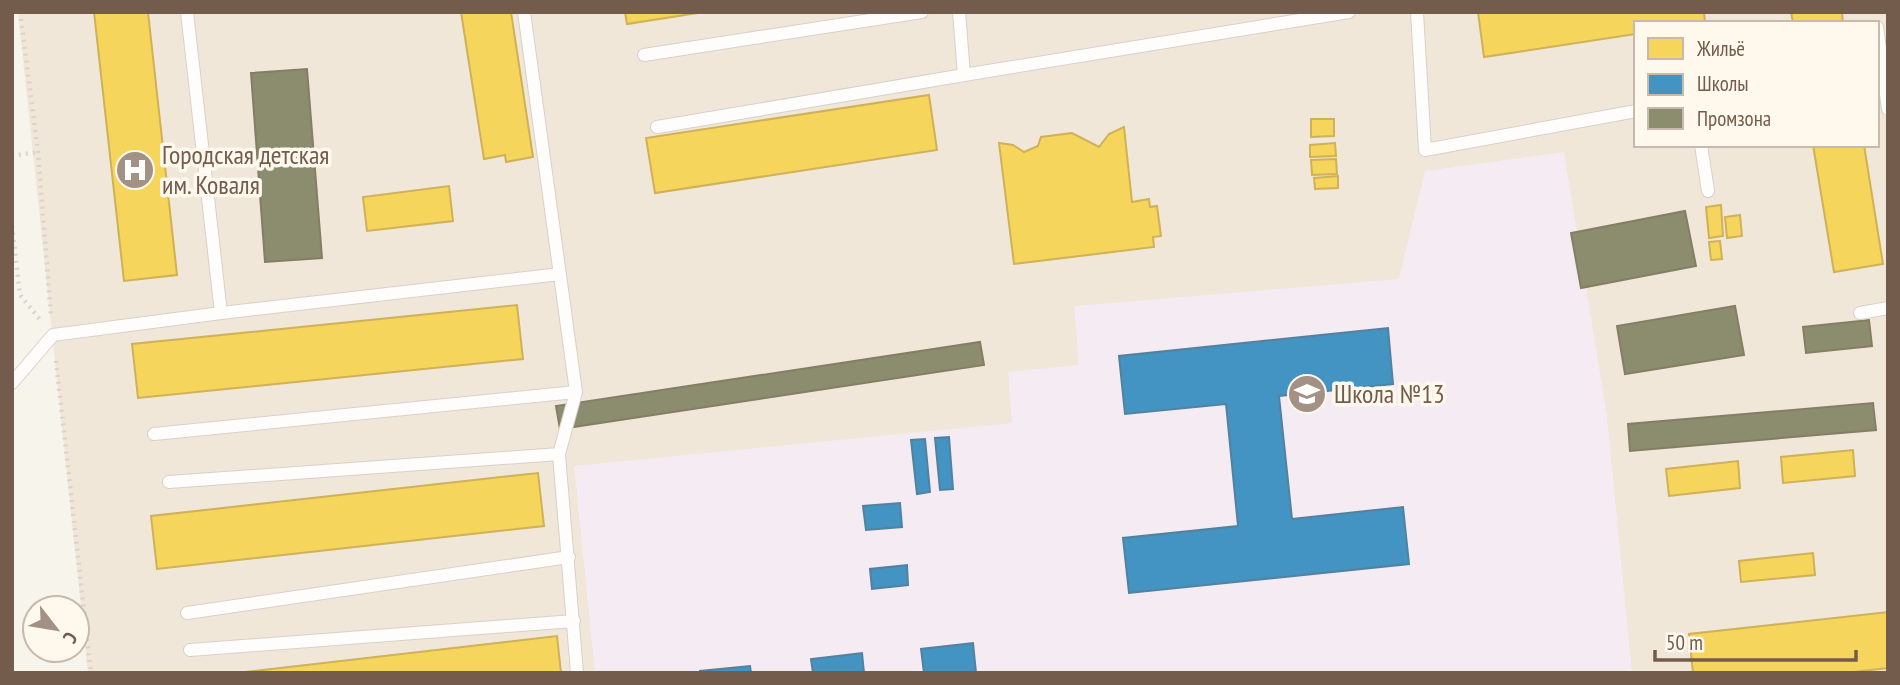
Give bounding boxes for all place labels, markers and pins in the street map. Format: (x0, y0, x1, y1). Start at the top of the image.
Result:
place label: Городская детская им. Коваля (162, 138, 329, 201)
hospital icon: Городская детская им. Коваля (114, 149, 156, 191)
school or university icon: Школа №13 (1286, 373, 1328, 415)
place label: Школа №13 (1334, 377, 1445, 410)

